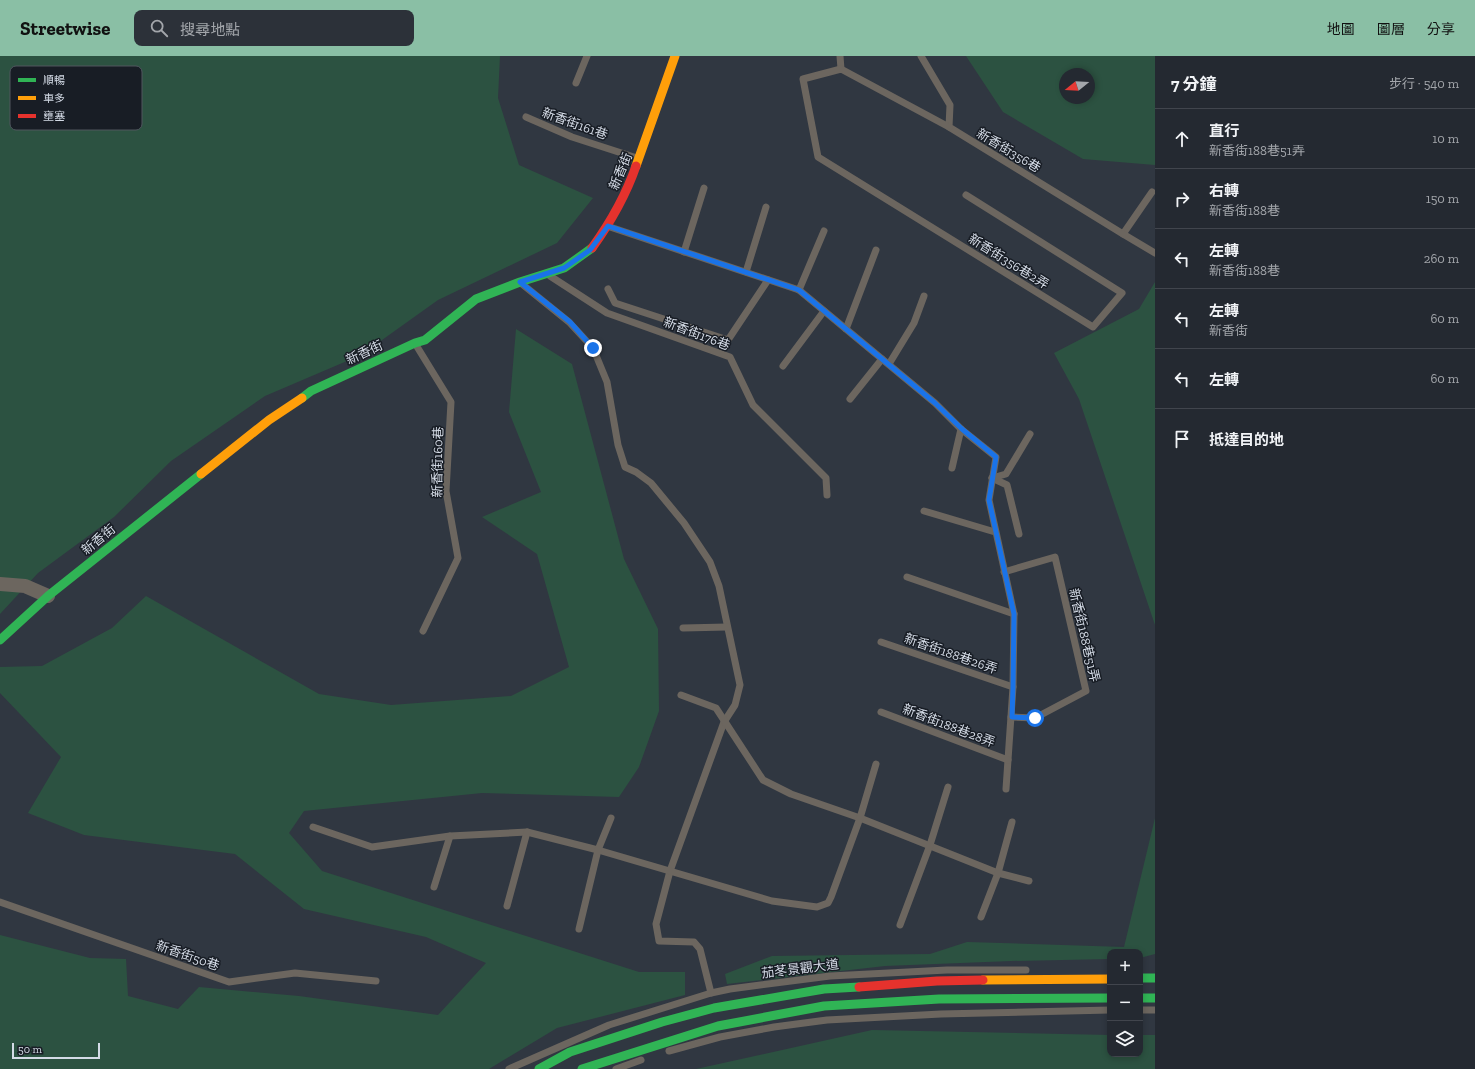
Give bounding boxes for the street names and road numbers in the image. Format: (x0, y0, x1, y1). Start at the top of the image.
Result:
street label: 新香街161巷 (540, 105, 610, 142)
street label: 新香街356巷 (974, 125, 1043, 175)
street label: 新香街 (606, 150, 635, 192)
street label: 新香街356巷2弄 (966, 231, 1052, 292)
street label: 新香街176巷 (662, 314, 732, 353)
street label: 新香街 (343, 337, 385, 367)
street label: 新香街160巷 (429, 426, 446, 498)
street label: 新香街 (78, 521, 118, 557)
street label: 新香街188巷51弄 (1066, 587, 1103, 683)
street label: 新香街188巷26弄 (902, 630, 999, 676)
street label: 新香街188巷28弄 (901, 701, 997, 750)
street label: 新香街50巷 (154, 938, 222, 973)
street label: 茄苳景觀大道 (760, 956, 840, 981)

